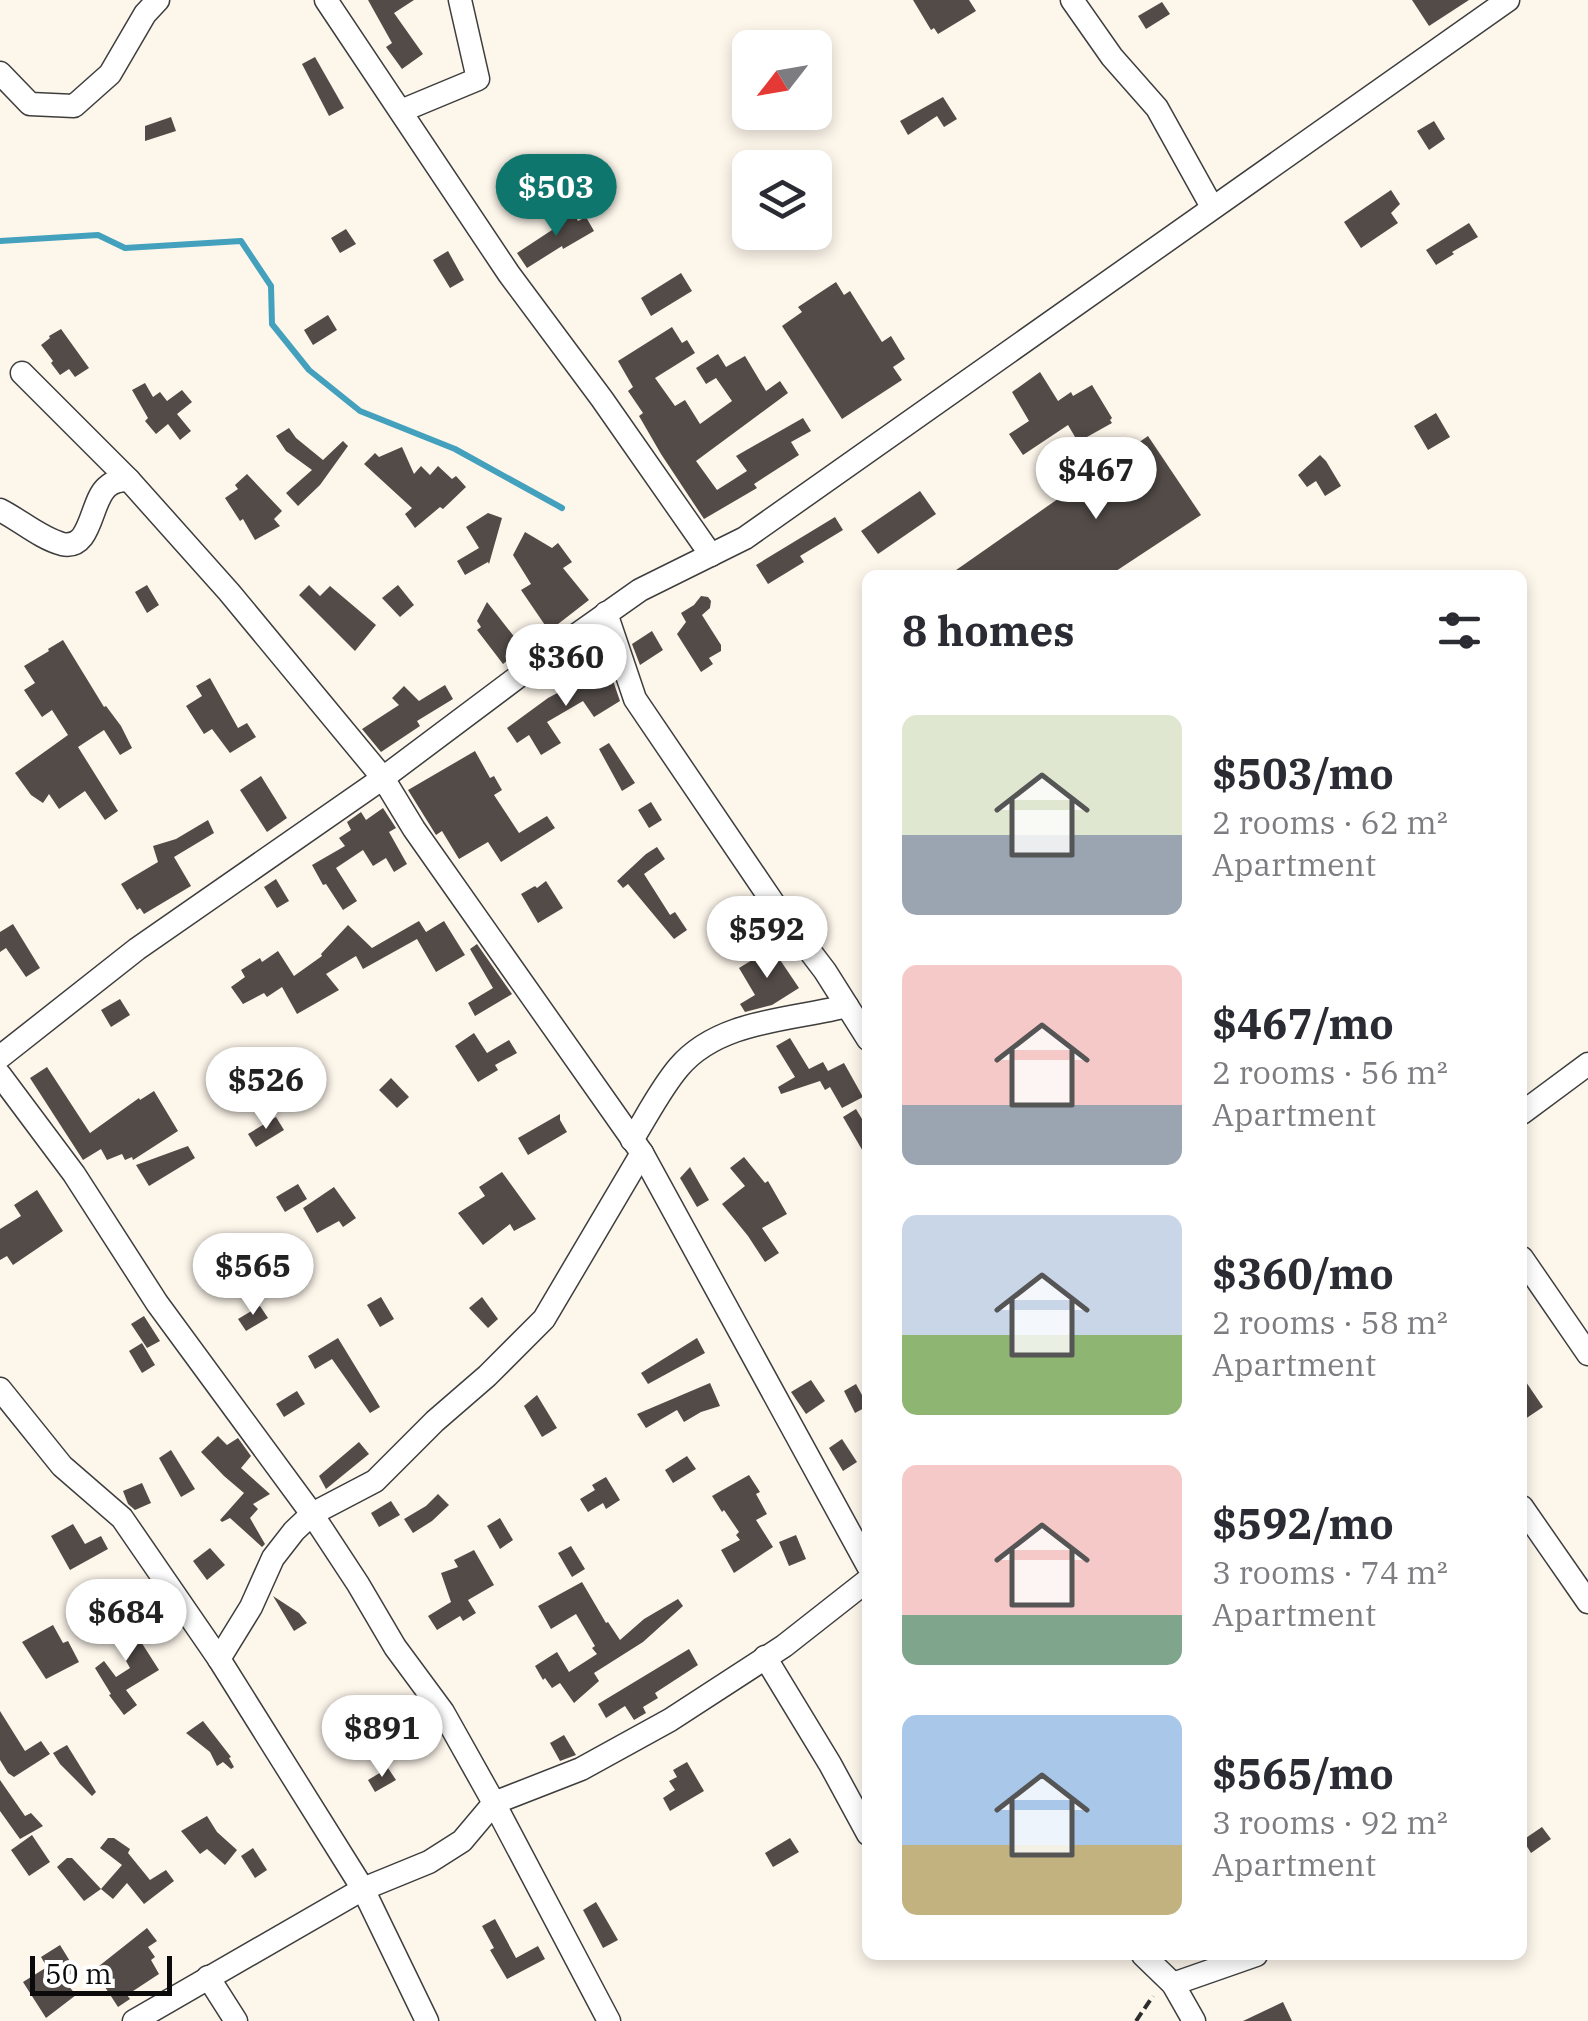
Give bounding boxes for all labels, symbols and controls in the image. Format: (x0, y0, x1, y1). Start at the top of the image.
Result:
north arrow (732, 30, 832, 130)
map controls (732, 30, 832, 250)
button: layers (732, 150, 832, 250)
pin: $503 (497, 154, 615, 239)
text: $503 (518, 165, 594, 207)
pin: $467 (1037, 437, 1155, 522)
text: $467 (1058, 448, 1134, 490)
text: 8 homes (902, 603, 1075, 658)
icon: filters (1432, 603, 1487, 658)
pin: $360 (507, 624, 625, 709)
text: $360 (528, 635, 604, 677)
text: $503/mo (1212, 746, 1394, 801)
icon: home (982, 755, 1102, 875)
text: 2 rooms · 62 m² (1212, 801, 1448, 843)
text: Apartment (1212, 843, 1376, 885)
pin: $592 (708, 896, 826, 981)
text: $592 (729, 907, 805, 949)
text: $467/mo (1212, 996, 1394, 1051)
icon: home (982, 1005, 1102, 1125)
pin: $526 (207, 1047, 325, 1132)
text: 2 rooms · 56 m² (1212, 1051, 1448, 1093)
text: $526 (228, 1058, 304, 1100)
text: Apartment (1212, 1093, 1376, 1135)
pin: $565 (194, 1233, 312, 1318)
text: $565 (215, 1244, 291, 1286)
text: $360/mo (1212, 1246, 1394, 1301)
icon: home (982, 1255, 1102, 1375)
text: 2 rooms · 58 m² (1212, 1301, 1448, 1343)
text: Apartment (1212, 1343, 1376, 1385)
text: $592/mo (1212, 1496, 1394, 1551)
icon: home (982, 1505, 1102, 1625)
text: 3 rooms · 74 m² (1212, 1551, 1448, 1593)
pin: $684 (67, 1579, 185, 1664)
text: $684 (88, 1590, 164, 1632)
text: Apartment (1212, 1593, 1376, 1635)
pin: $891 (323, 1695, 441, 1780)
text: $891 (344, 1706, 420, 1748)
text: $565/mo (1212, 1746, 1394, 1801)
icon: home (982, 1755, 1102, 1875)
text: 3 rooms · 92 m² (1212, 1801, 1448, 1843)
text: Apartment (1212, 1843, 1376, 1885)
scale bar (30, 1951, 172, 1996)
text: 50 m (45, 1955, 112, 1992)

